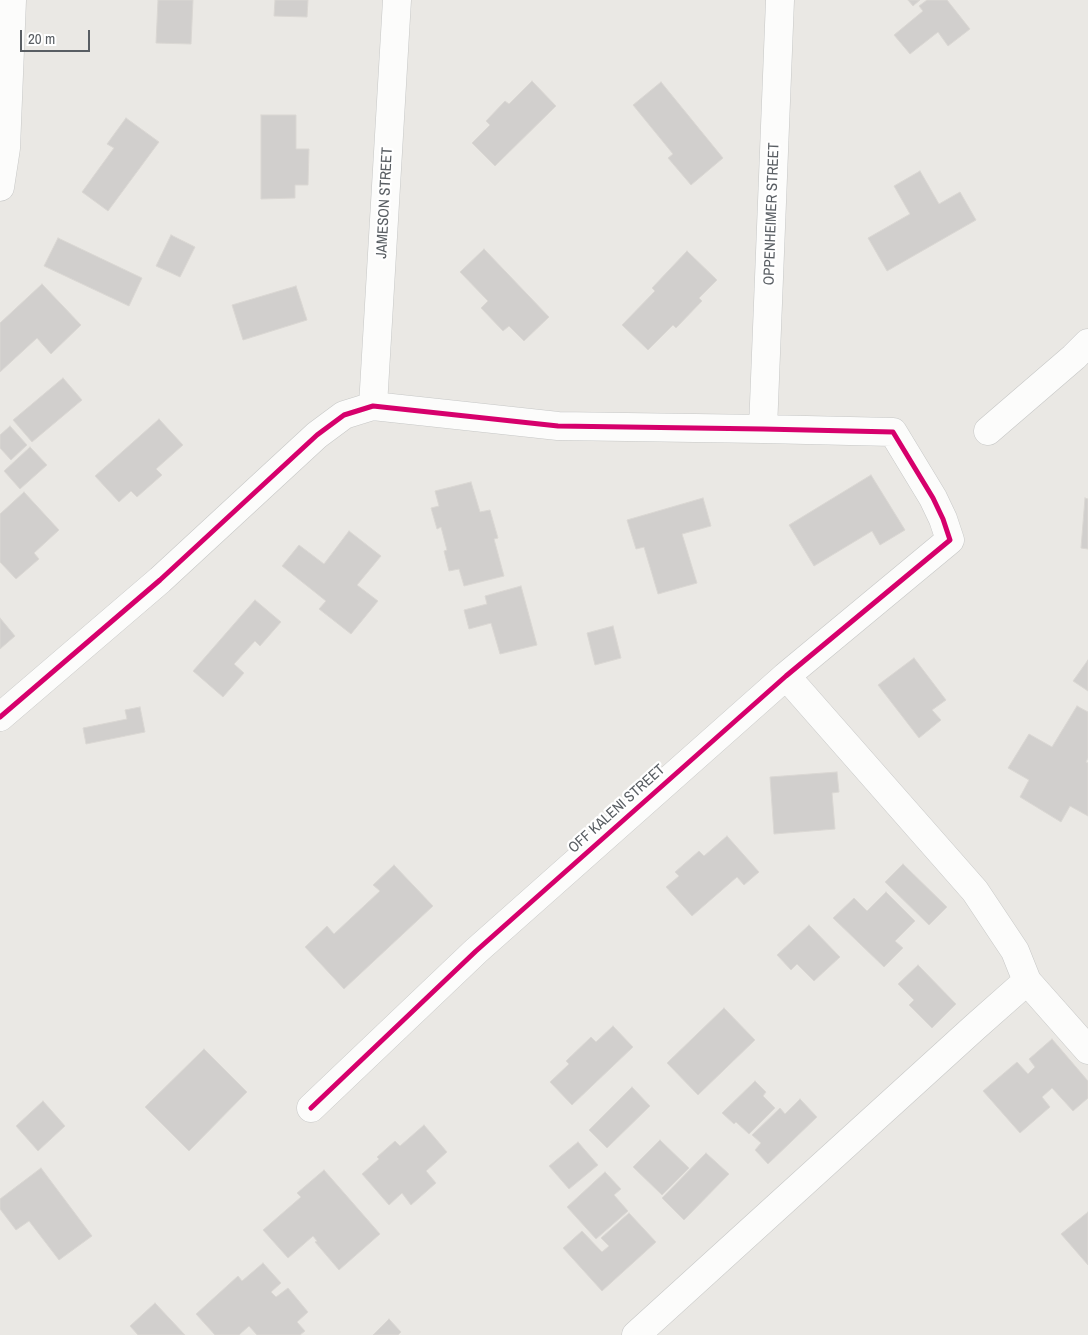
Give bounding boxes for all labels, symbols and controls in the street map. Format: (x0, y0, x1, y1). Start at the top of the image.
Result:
scale bar (22, 20, 92, 52)
text: 20 m (28, 28, 55, 49)
street label: OPPENHEIMER STREET (761, 142, 783, 286)
street label: JAMESON STREET (373, 147, 397, 259)
street label: OFF KALENI STREET (565, 761, 669, 857)

